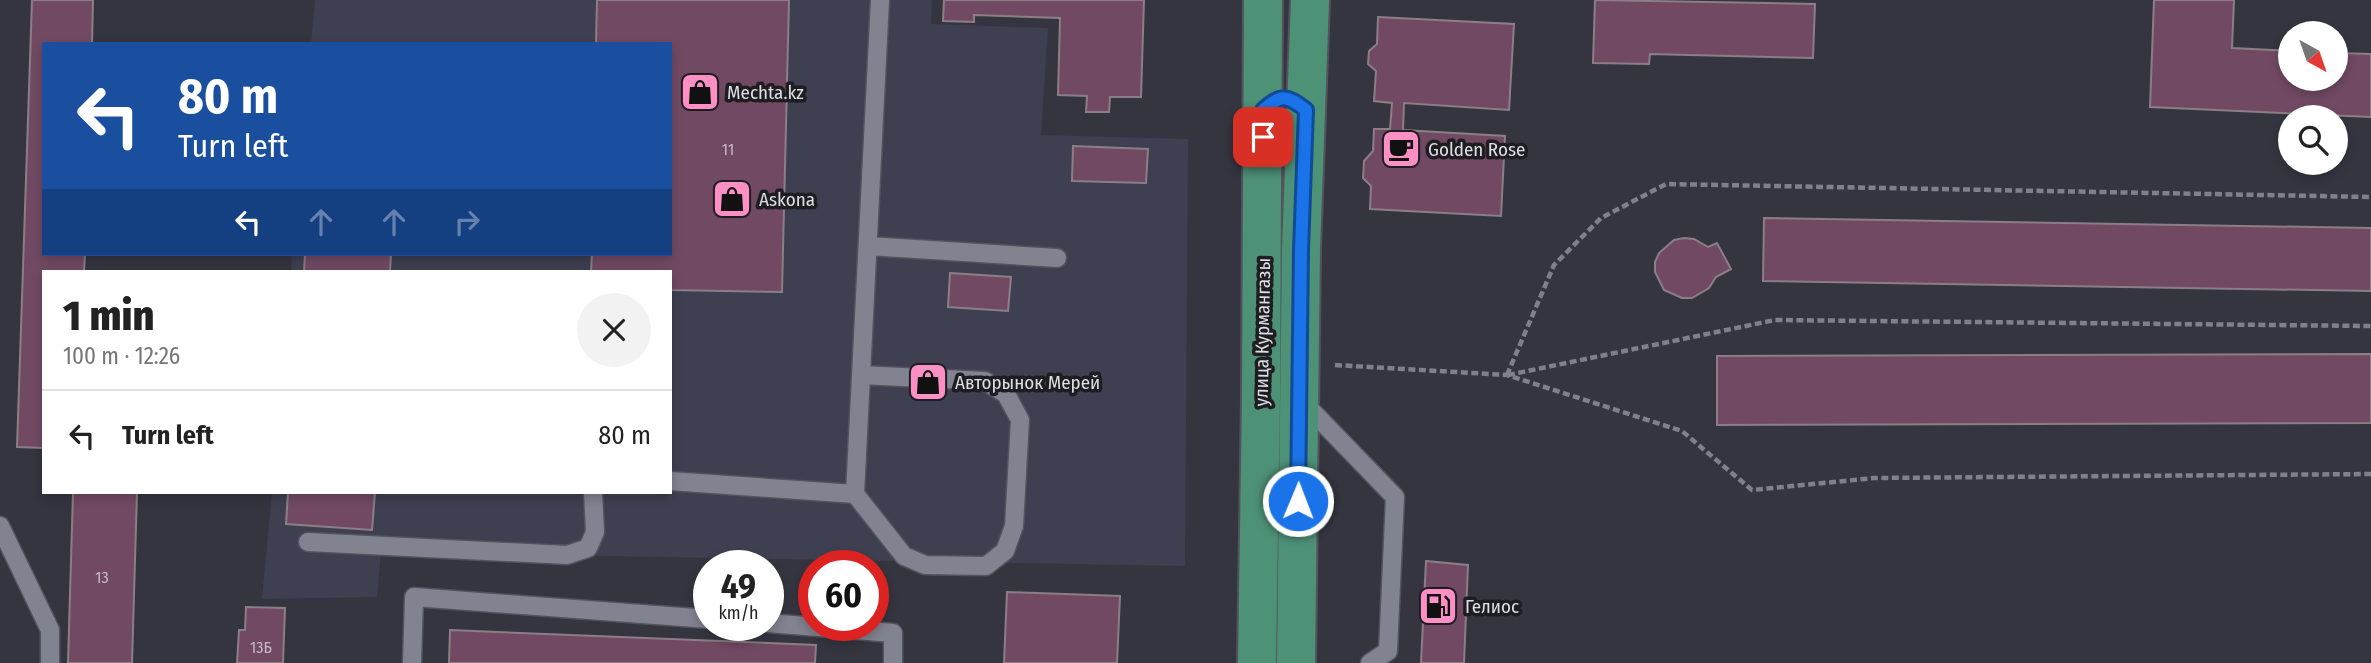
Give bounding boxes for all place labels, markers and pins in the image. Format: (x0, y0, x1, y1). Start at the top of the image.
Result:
shop icon: Mechta.kz (679, 71, 721, 113)
place label: Mechta.kz (727, 81, 804, 104)
pin (1233, 107, 1293, 167)
cafe icon: Golden Rose (1380, 128, 1422, 170)
place label: Golden Rose (1428, 138, 1525, 161)
shop icon: Askona (711, 178, 753, 220)
place label: Askona (759, 188, 815, 211)
shop icon: Авторынок Мерей (907, 361, 949, 403)
place label: Авторынок Мерей (955, 371, 1100, 394)
fuel station icon: Гелиос (1417, 585, 1459, 627)
place label: Гелиос (1465, 595, 1519, 618)

